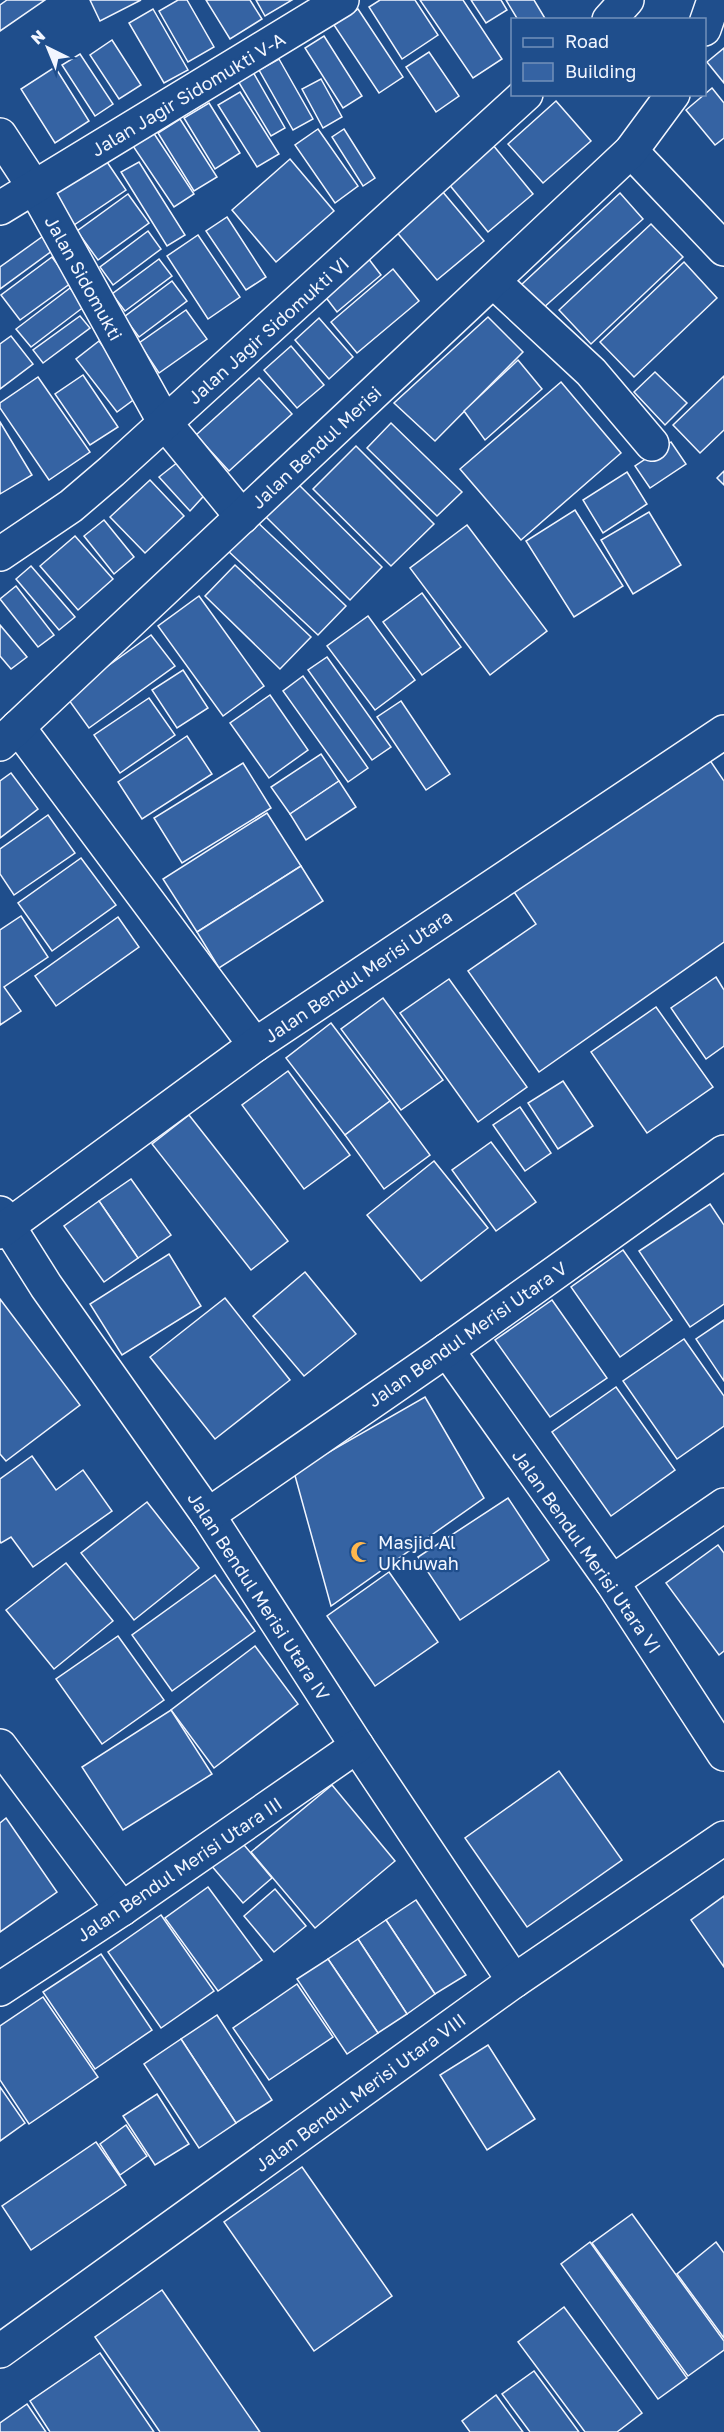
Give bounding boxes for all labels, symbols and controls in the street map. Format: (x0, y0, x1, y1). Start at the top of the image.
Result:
north arrow (18, 18, 78, 78)
legend (511, 18, 706, 96)
text: N (26, 26, 49, 48)
street label: Jalan Jagir Sidomukti V-A (87, 27, 289, 161)
text: Road (565, 30, 609, 52)
text: Building (565, 60, 636, 82)
street label: Jalan Sidomukti (41, 212, 127, 344)
street label: Jalan Jagir Sidomukti VI (183, 252, 353, 408)
street label: Jalan Bendul Merisi (246, 381, 386, 513)
street label: Jalan Bendul Merisi Utara (260, 905, 456, 1047)
street label: Jalan Bendul Merisi Utara V (363, 1257, 571, 1411)
street label: Jalan Bendul Merisi Utara VI (508, 1445, 666, 1657)
street label: Jalan Bendul Merisi Utara IV (183, 1488, 335, 1704)
place label: Masjid Al Ukhuwah (378, 1531, 459, 1574)
mosque icon: Masjid Al Ukhuwah (349, 1540, 373, 1564)
street label: Jalan Bendul Merisi Utara III (72, 1792, 286, 1946)
street label: Jalan Bendul Merisi Utara VIII (250, 2008, 470, 2176)

